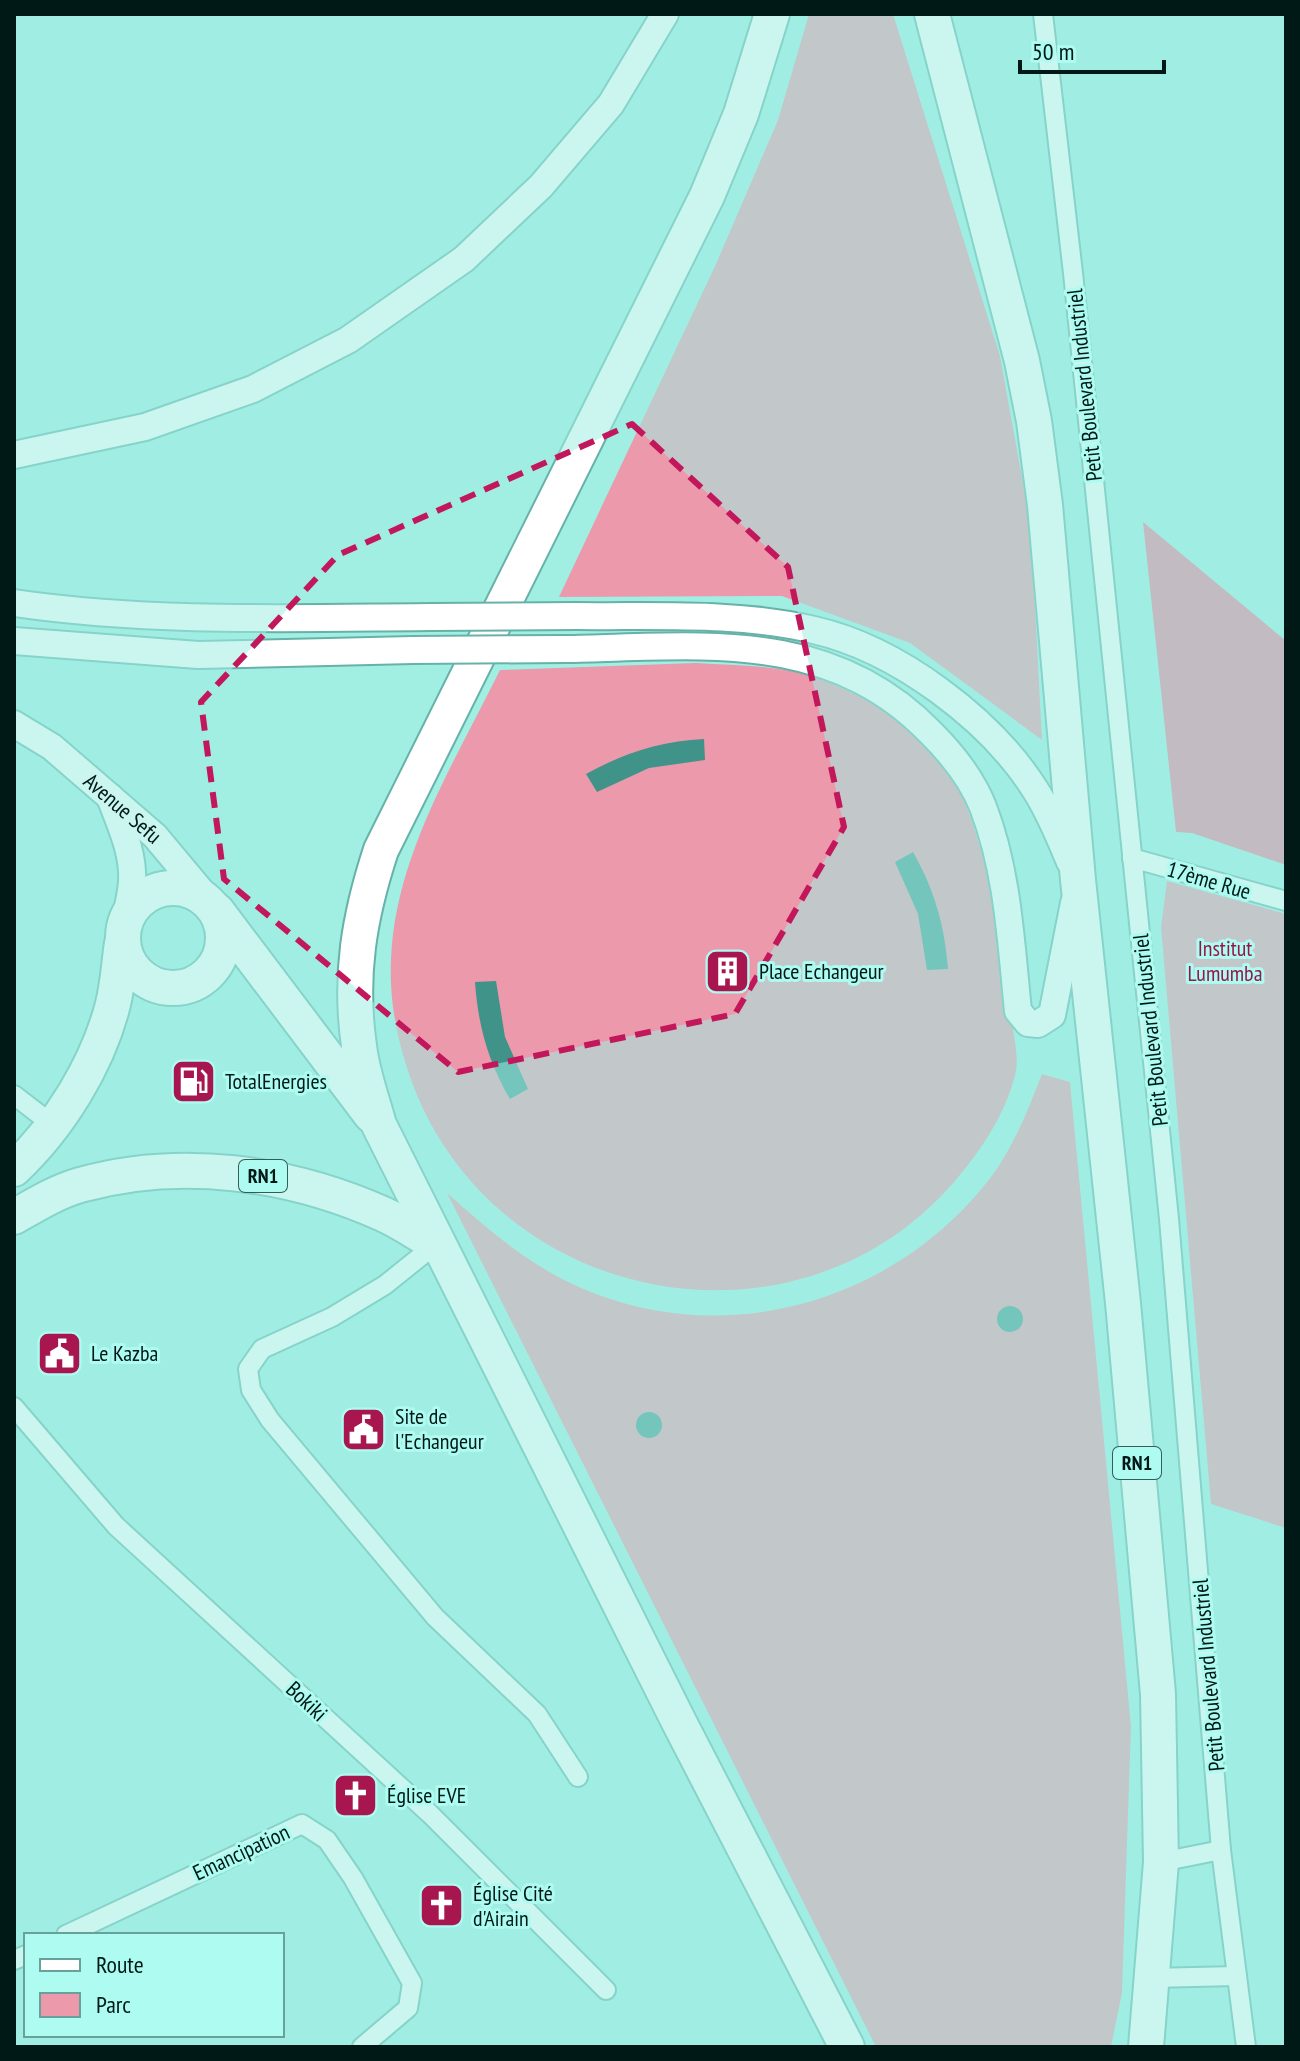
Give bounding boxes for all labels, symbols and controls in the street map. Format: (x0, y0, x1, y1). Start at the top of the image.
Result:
scale bar (1020, 24, 1164, 74)
text: 50 m (1032, 36, 1074, 67)
street label: Petit Boulevard Industriel (1060, 287, 1108, 482)
street label: Avenue Sefu (78, 767, 168, 850)
street label: 17ème Rue (1164, 855, 1254, 905)
street label: Petit Boulevard Industriel (1126, 932, 1174, 1127)
park label: Institut Lumumba (1188, 934, 1262, 987)
building icon: Place Echangeur (704, 947, 752, 995)
place label: Place Echangeur (759, 957, 884, 985)
fuel station icon: TotalEnergies (170, 1057, 218, 1105)
place label: TotalEnergies (225, 1067, 327, 1095)
road number: RN1 (239, 1160, 287, 1192)
public building icon: Le Kazba (36, 1329, 84, 1377)
place label: Le Kazba (91, 1339, 158, 1367)
place label: Site de l'Echangeur (395, 1402, 484, 1455)
public building icon: Site de l'Echangeur (340, 1405, 388, 1453)
road number: RN1 (1113, 1447, 1161, 1479)
street label: Petit Boulevard Industriel (1186, 1577, 1230, 1772)
street label: Bokiki (280, 1675, 334, 1727)
church icon: Église EVE (332, 1771, 380, 1819)
place label: Église EVE (387, 1781, 466, 1809)
street label: Emancipation (188, 1818, 294, 1886)
place label: Église Cité d'Airain (473, 1879, 553, 1932)
church icon: Église Cité d'Airain (418, 1882, 466, 1930)
legend (24, 1933, 284, 2037)
text: Route (96, 1949, 144, 1980)
text: Parc (96, 1989, 131, 2020)

